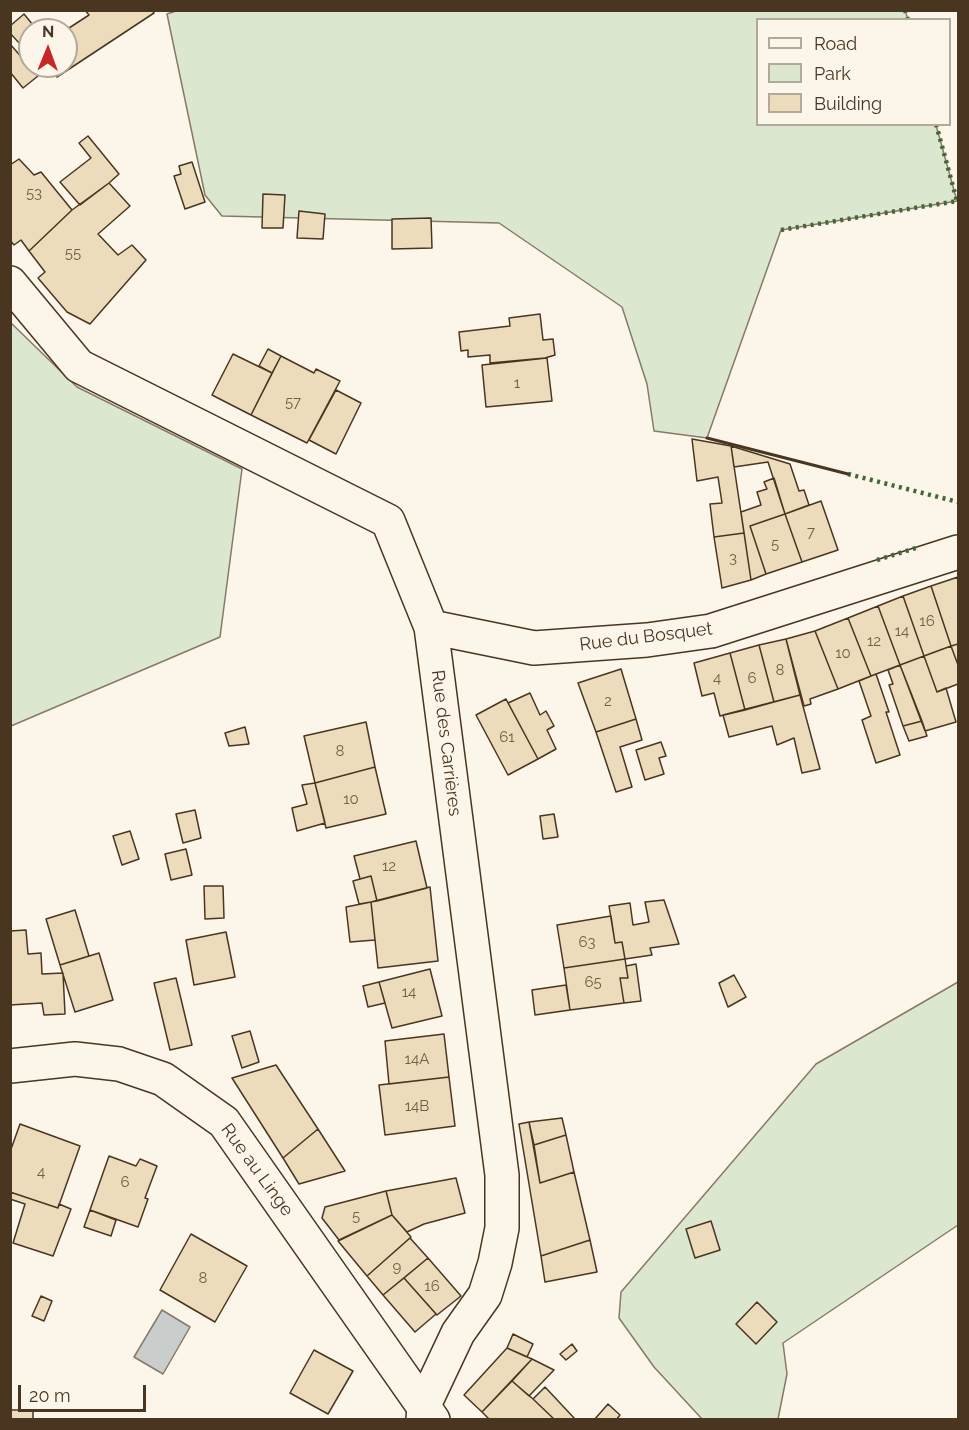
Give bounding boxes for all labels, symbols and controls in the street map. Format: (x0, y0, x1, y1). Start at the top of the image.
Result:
north arrow (18, 18, 78, 78)
legend (756, 18, 951, 126)
text: N (42, 22, 55, 41)
text: Road (814, 33, 857, 54)
text: Park (814, 63, 851, 84)
text: Building (814, 93, 882, 114)
house number: 53 (26, 184, 42, 202)
house number: 55 (65, 244, 81, 262)
house number: 1 (514, 374, 520, 392)
house number: 57 (285, 393, 301, 411)
house number: 7 (807, 523, 815, 541)
house number: 5 (771, 535, 779, 553)
house number: 3 (729, 549, 737, 567)
house number: 16 (919, 612, 935, 630)
street label: Rue du Bosquet (578, 618, 714, 656)
house number: 14 (895, 622, 909, 640)
house number: 12 (867, 632, 881, 650)
house number: 10 (835, 644, 851, 662)
house number: 8 (776, 661, 784, 679)
street label: Rue des Carrières (426, 669, 466, 817)
house number: 4 (713, 669, 721, 687)
house number: 6 (747, 669, 757, 687)
house number: 2 (604, 692, 612, 710)
house number: 61 (499, 728, 515, 746)
house number: 8 (336, 742, 344, 760)
house number: 10 (343, 790, 359, 808)
house number: 12 (382, 857, 396, 875)
house number: 63 (578, 933, 596, 951)
house number: 65 (584, 973, 602, 991)
house number: 14 (402, 983, 416, 1001)
house number: 14A (405, 1050, 429, 1068)
house number: 14B (405, 1097, 429, 1115)
street label: Rue au Linge (216, 1119, 298, 1221)
house number: 4 (37, 1163, 45, 1181)
house number: 6 (120, 1173, 130, 1191)
house number: 5 (352, 1207, 360, 1225)
house number: 9 (393, 1258, 401, 1276)
house number: 8 (199, 1269, 207, 1287)
house number: 16 (424, 1277, 440, 1295)
scale bar (21, 1373, 148, 1411)
text: 20 m (29, 1385, 71, 1406)

